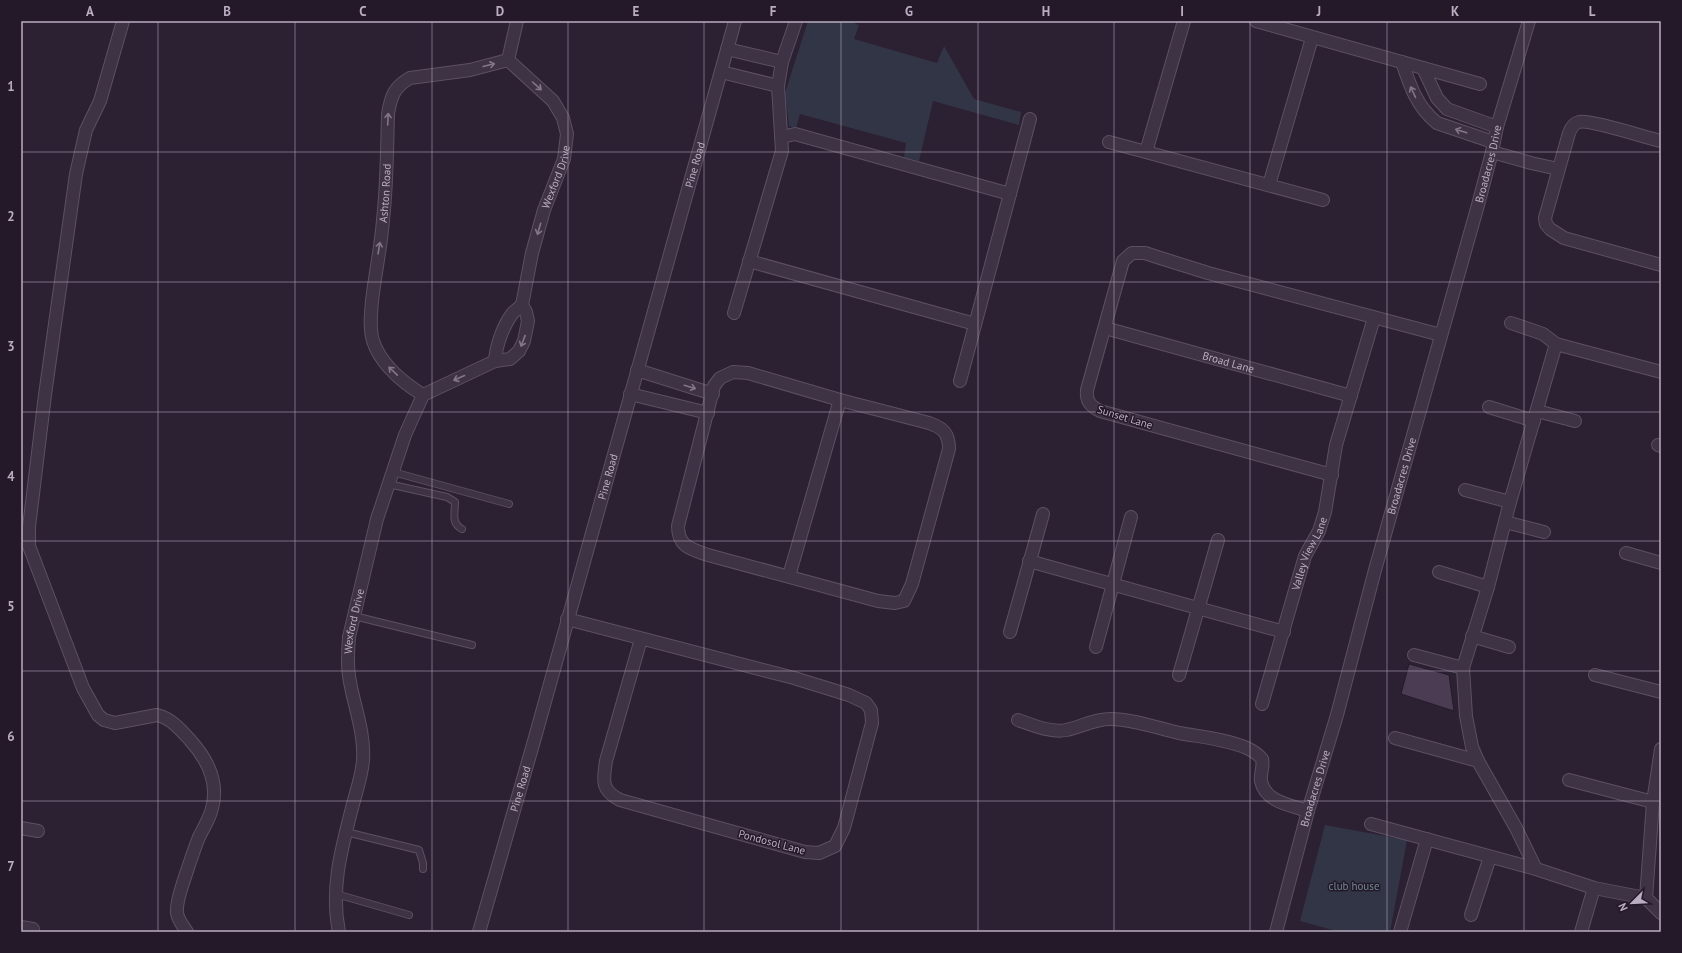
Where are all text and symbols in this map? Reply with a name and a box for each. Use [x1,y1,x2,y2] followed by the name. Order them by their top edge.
[86,3,94,20] text: A
[223,3,231,20] text: B
[359,3,367,20] text: C
[496,3,504,20] text: D
[633,3,640,20] text: E
[770,3,777,20] text: F
[905,3,913,20] text: G
[1042,3,1050,20] text: H
[1180,3,1184,20] text: I
[1316,3,1321,20] text: J
[1451,3,1459,20] text: K
[1589,3,1596,20] text: L
[482,61,495,68] one-way arrow
[7,78,15,95] text: 1
[532,81,542,90] one-way arrow
[1409,86,1416,98] one-way arrow
[384,113,391,126] one-way arrow
[1472,123,1504,204] street label: Broadacres Drive
[1455,127,1468,134] one-way arrow
[682,140,708,189] street label: Pine Road
[538,144,573,210] street label: Wexford Drive
[376,163,394,223] street label: Ashton Road
[7,208,15,225] text: 2
[535,222,542,235] one-way arrow
[375,242,383,255] one-way arrow
[519,335,526,348] one-way arrow
[7,338,15,355] text: 3
[1201,348,1256,376] street label: Broad Lane
[388,366,398,376] one-way arrow
[454,374,466,382] one-way arrow
[683,384,696,391] one-way arrow
[1096,402,1155,432] street label: Sunset Lane
[1384,435,1419,516] street label: Broadacres Drive
[595,452,621,501] street label: Pine Road
[7,468,15,485] text: 4
[1288,515,1330,593] street label: Valley View Lane
[341,587,367,654] street label: Wexford Drive
[7,598,15,615] text: 5
[7,728,15,745] text: 6
[1297,748,1333,828] street label: Broadacres Drive
[507,764,533,813] street label: Pine Road
[737,826,807,858] street label: Pondosol Lane
[7,858,15,875] text: 7
[1328,879,1380,893] park label: club house
[1612,883,1652,923] north arrow
[1615,901,1631,913] text: N

